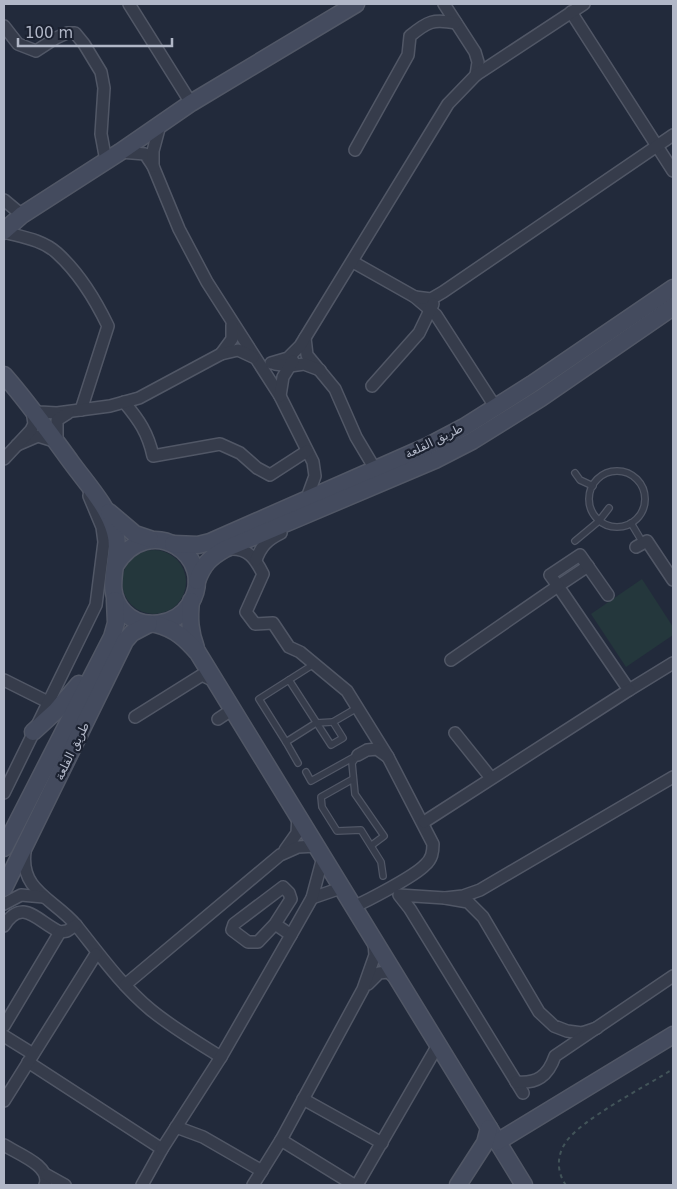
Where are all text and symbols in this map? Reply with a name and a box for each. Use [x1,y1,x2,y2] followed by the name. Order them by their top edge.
[18,15,171,47] scale bar
[25,24,73,42] text: 100 m
[403,421,466,462] street label: طريق القلعة
[52,720,93,783] street label: طريق القلعة

